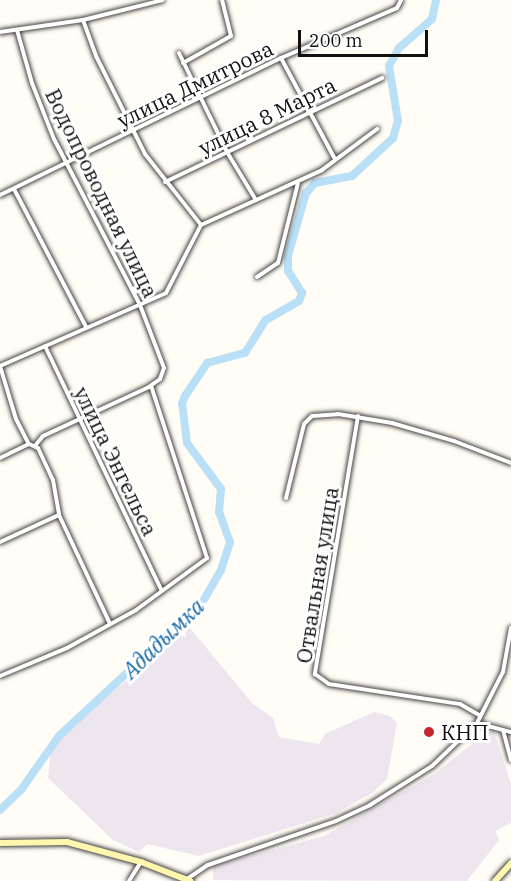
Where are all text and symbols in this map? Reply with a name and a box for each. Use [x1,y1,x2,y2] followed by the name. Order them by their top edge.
[301,18,432,56] scale bar
[309,29,363,52] text: 200 m
[113,35,277,133] street label: улица Дмитрова
[194,72,340,160] street label: улица 8 Марта
[40,84,164,302] street label: Водопроводная улица
[69,382,163,540] street label: улица Энгельса
[291,485,343,665] street label: Отвальная улица
[117,593,209,683] water label: Ададымка
[441,719,489,745] place label: КНП
[422,725,436,739] marker: КНП

